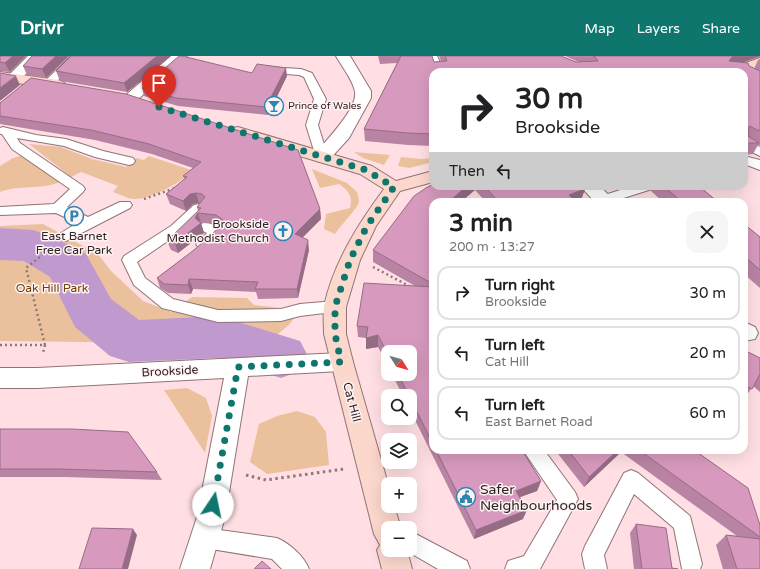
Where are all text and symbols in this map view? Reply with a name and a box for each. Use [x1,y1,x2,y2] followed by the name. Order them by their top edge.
[20,17,63,39] text: Drivr
[585,20,615,37] text: Map
[637,20,680,37] text: Layers
[702,20,740,37] text: Share
[142,66,176,107] pin
[148,72,170,94] icon: arrive
[515,82,583,116] text: 30 m
[449,84,501,136] icon: right
[263,95,285,117] bar icon: Prince of Wales
[288,100,362,112] place label: Prince of Wales
[515,116,600,138] text: Brookside
[493,160,515,182] icon: left
[449,162,485,180] text: Then
[63,205,85,227] parking icon: East Barnet Free Car Park
[449,209,513,238] text: 3 min
[686,211,728,253] button: close
[167,217,269,245] place label: Brookside Methodist Church
[272,220,294,242] church icon: Brookside Methodist Church
[36,229,113,257] place label: East Barnet Free Car Park
[449,239,535,255] text: 200 m · 13:27
[485,276,555,294] text: Turn right
[16,281,89,295] park label: Oak Hill Park
[451,282,473,304] icon: right
[689,284,726,302] text: 30 m
[485,294,547,310] text: Brookside
[485,336,545,354] text: Turn left
[451,342,473,364] icon: left
[689,344,726,362] text: 20 m
[381,345,417,381] north arrow
[381,345,417,557] map controls
[485,354,529,370] text: Cat Hill
[141,363,199,379] street label: Brookside
[340,381,364,423] street label: Cat Hill
[381,389,417,425] button: search
[485,396,545,414] text: Turn left
[451,402,473,424] icon: left
[689,404,726,422] text: 60 m
[485,414,593,430] text: East Barnet Road
[381,433,417,469] button: layers
[381,477,417,513] button: +
[480,481,592,514] place label: Safer Neighbourhoods
[192,484,234,526] position arrow
[455,486,477,508] public building icon: Safer Neighbourhoods
[381,521,417,557] button: −

